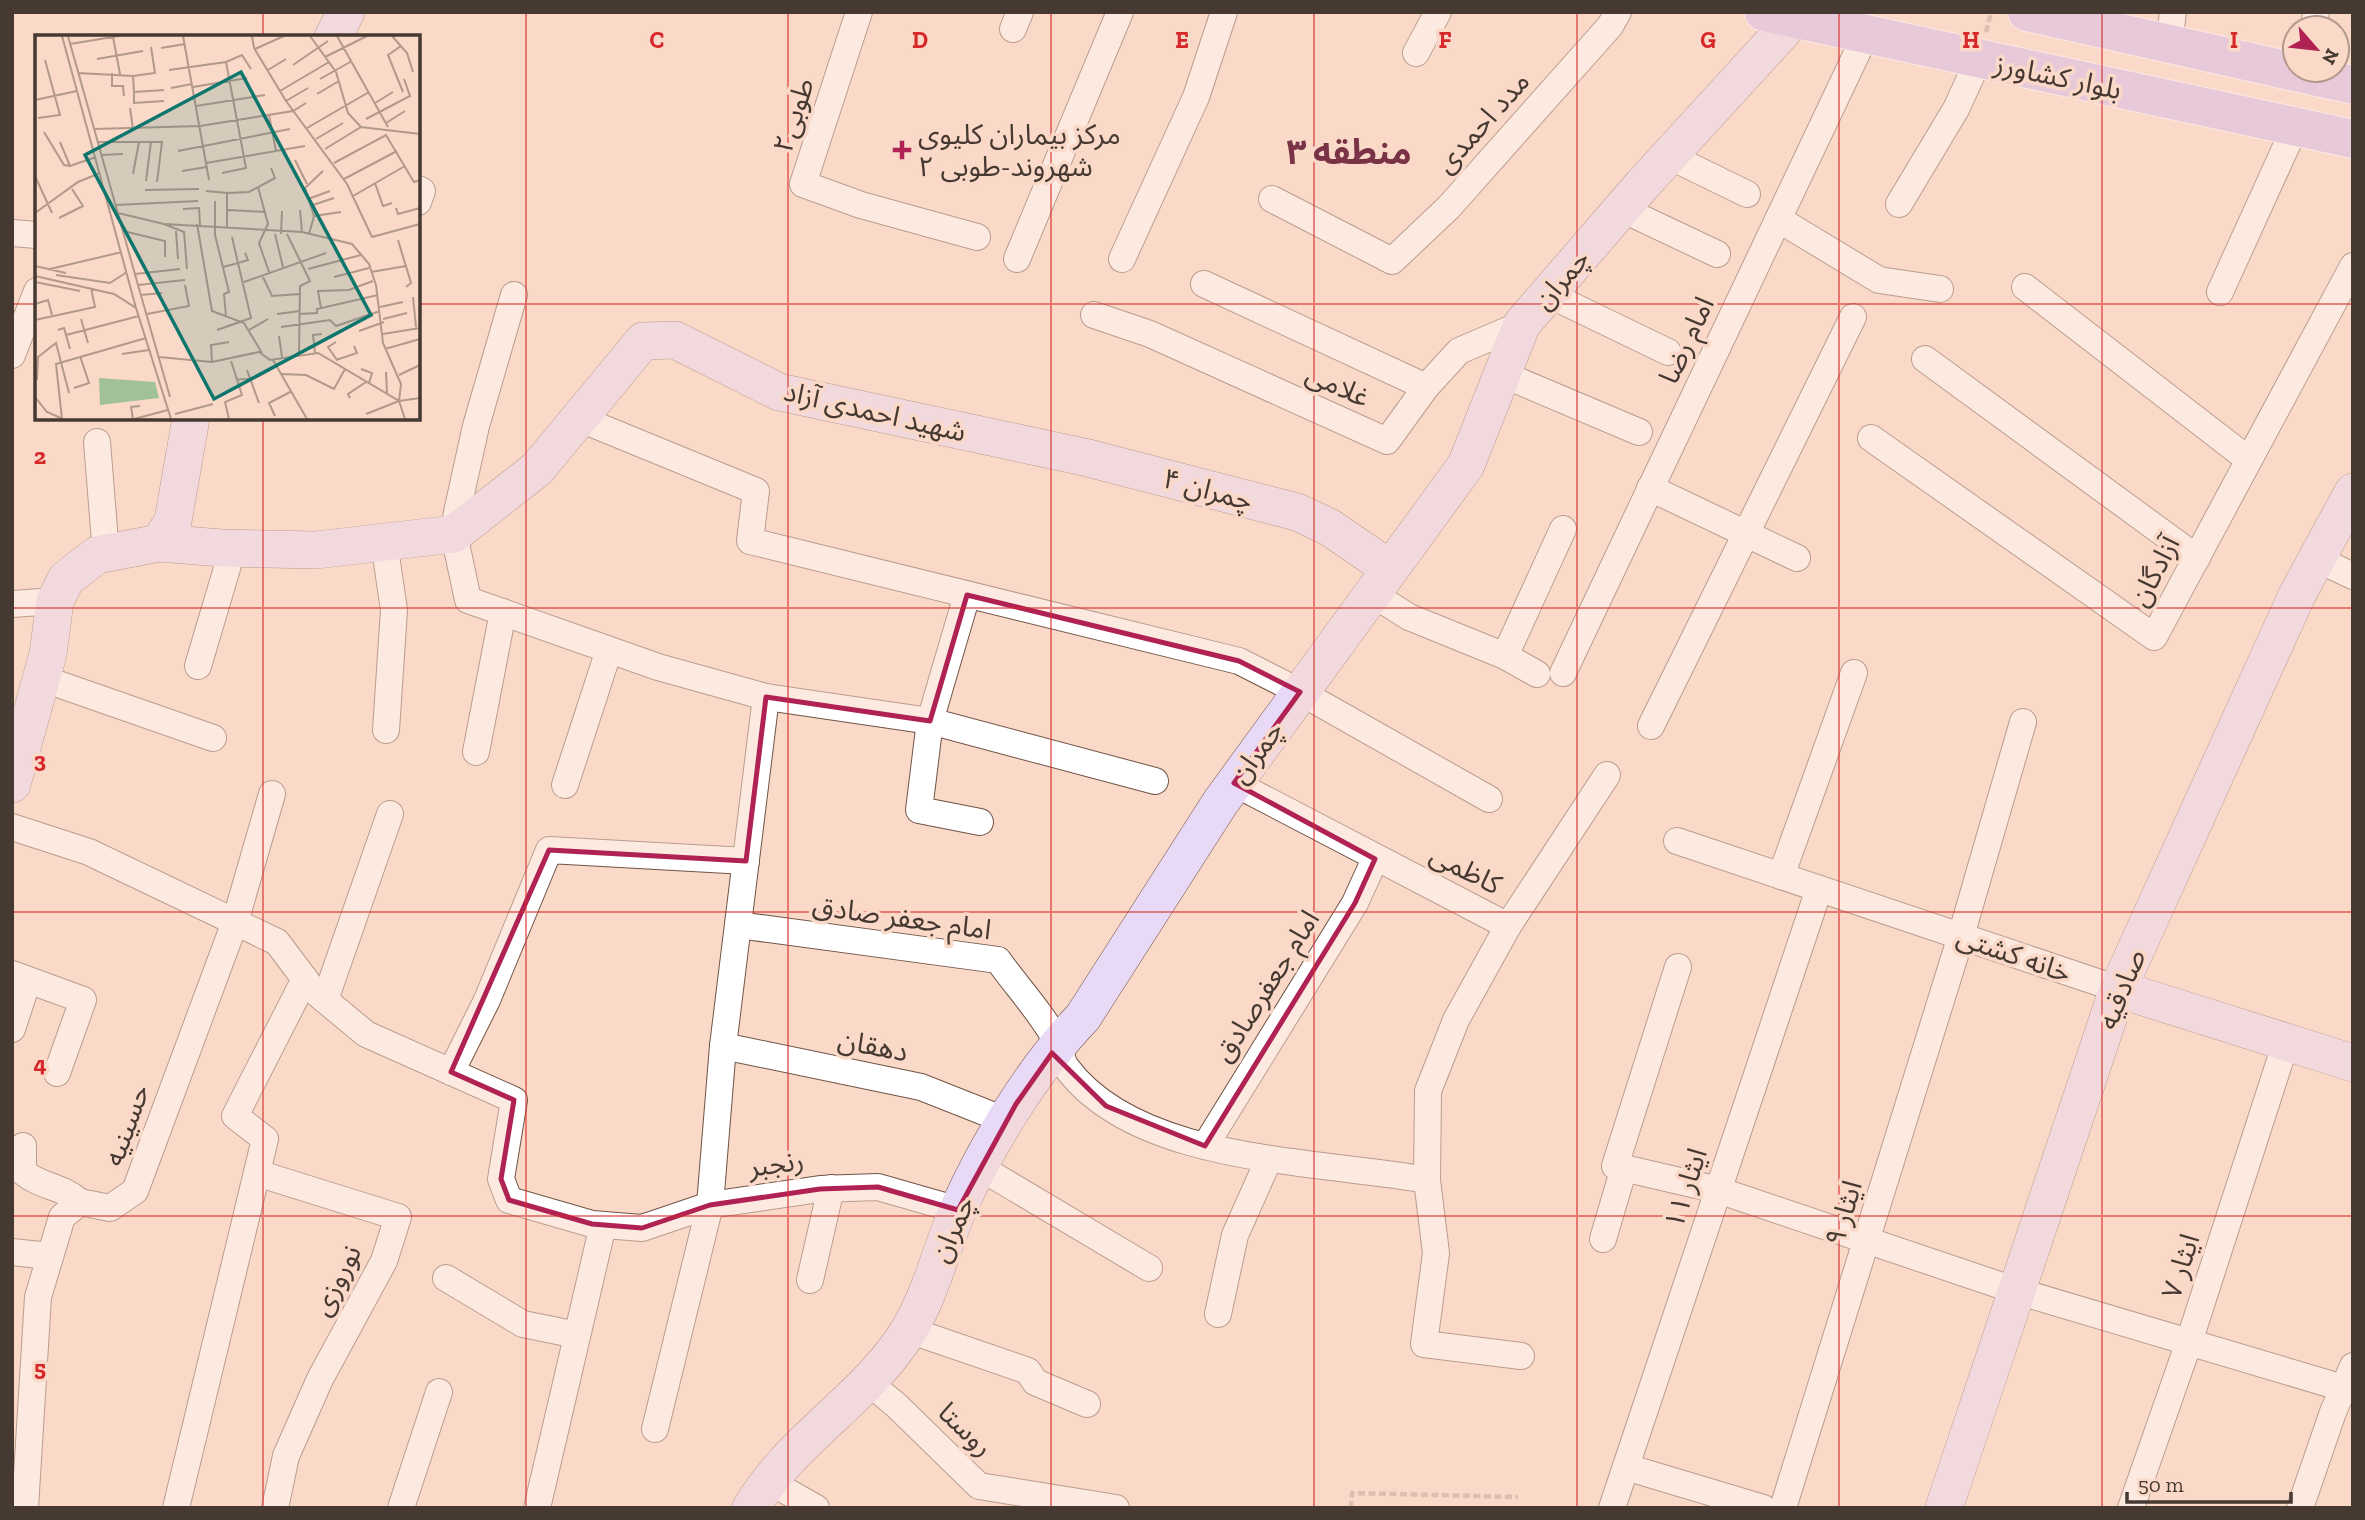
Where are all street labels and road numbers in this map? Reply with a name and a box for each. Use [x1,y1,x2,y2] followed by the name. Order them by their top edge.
[1990,47,2124,106] street label: بلوار کشاورز
[1428,65,1536,180] street label: مدد احمدی
[766,74,821,157] street label: طوبی۲
[1526,242,1597,317] street label: چمران
[1652,291,1725,391] street label: امام رضا
[1301,357,1375,414] street label: غلامی
[781,375,969,448] street label: شهید احمدی آزاد
[1159,462,1256,518] street label: چمران ۴
[2122,529,2187,612] street label: آزادگان
[1223,715,1291,791] street label: چمران
[1425,838,1507,901] street label: کاظمی
[810,889,993,950] street label: امام جعفر صادق
[1207,904,1330,1071] street label: امام جعفرصادق
[1952,920,2075,989] street label: خانه کشتی
[2091,944,2152,1034] street label: صادقیه
[835,1023,911,1068] street label: دهقان
[97,1080,156,1170] street label: حسینیه
[745,1143,806,1184] street label: رنجبر
[1657,1144,1714,1232] street label: ایثار ۱۱
[1818,1177,1869,1250] street label: ایثار ۹
[923,1191,983,1268] street label: چمران
[2155,1230,2206,1303] street label: ایثار ۷
[305,1239,368,1321] street label: نوروزی
[931,1395,1000,1463] street label: روستا

